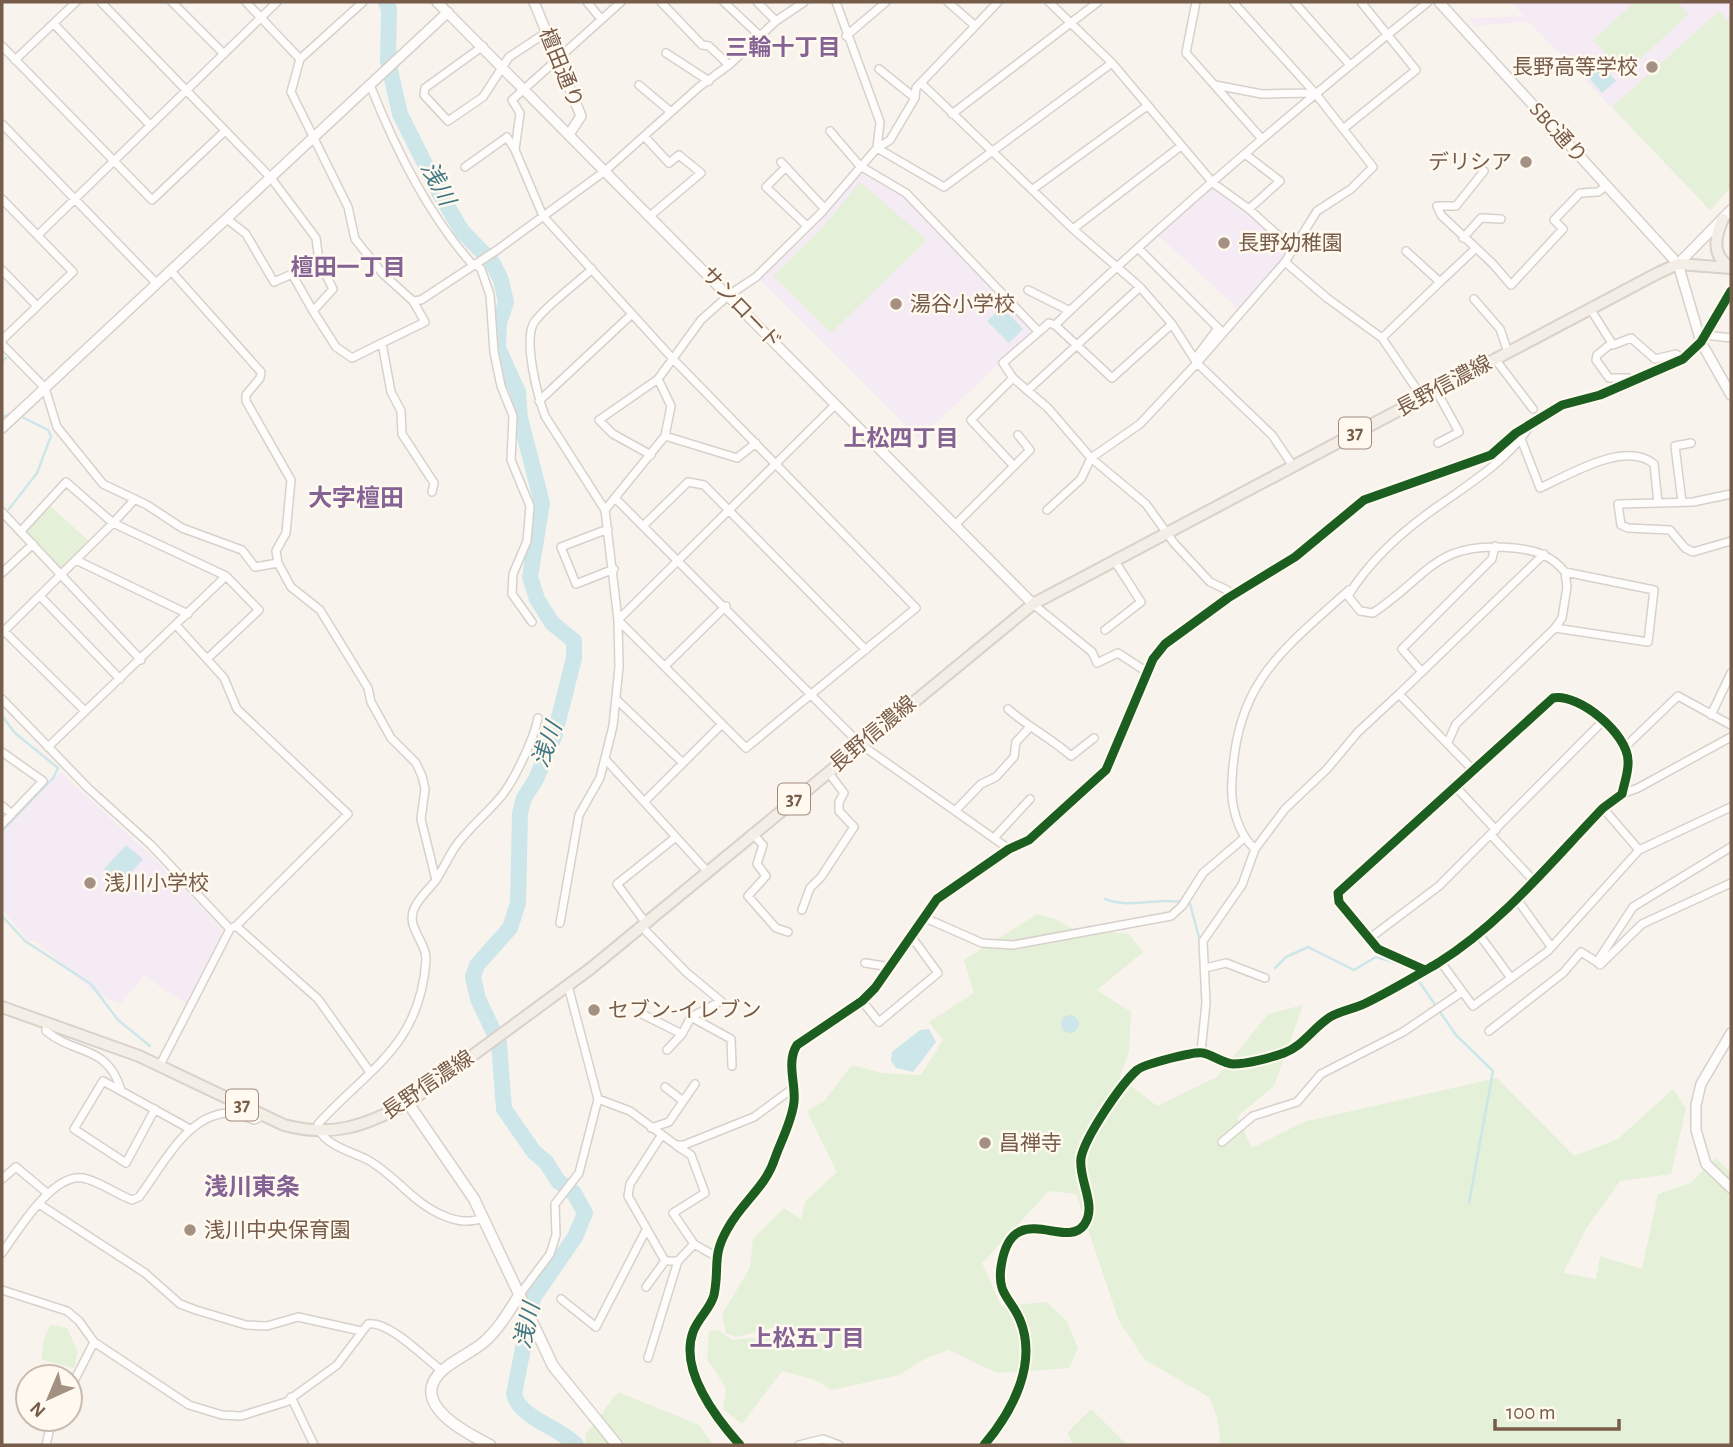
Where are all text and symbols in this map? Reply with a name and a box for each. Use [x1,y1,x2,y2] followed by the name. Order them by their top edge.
[536,25,587,111] street label: 檀田通り
[726,35,841,60] district label: 三輪十丁目
[1512,56,1638,78] place label: 長野高等学校
[1644,59,1660,75] marker: 長野高等学校
[1525,98,1591,168] street label: SBC通り
[1428,151,1512,173] place label: デリシア
[1518,154,1534,170] marker: デリシア
[416,157,461,212] water label: 浅川
[1238,232,1343,254] place label: 長野幼稚園
[1216,235,1232,251] marker: 長野幼稚園
[291,255,406,280] district label: 檀田一丁目
[697,263,785,353] street label: サンロード
[910,293,1015,315] place label: 湯谷小学校
[888,296,904,312] marker: 湯谷小学校
[1392,351,1495,420] street label: 長野信濃線
[1339,418,1371,448] road number: 37
[844,426,959,451] district label: 上松四丁目
[308,485,404,511] district label: 大字檀田
[825,691,920,776] street label: 長野信濃線
[527,716,568,771] water label: 浅川
[778,784,810,814] road number: 37
[104,872,209,894] place label: 浅川小学校
[82,875,98,891] marker: 浅川小学校
[608,998,761,1021] place label: セブン-イレブン
[586,1002,602,1018] marker: セブン-イレブン
[378,1046,477,1123] street label: 長野信濃線
[226,1090,258,1120] road number: 37
[999,1132,1062,1154] place label: 昌禅寺
[977,1135,993,1151] marker: 昌禅寺
[204,1174,300,1200] district label: 浅川東条
[204,1219,351,1241] place label: 浅川中央保育園
[182,1222,198,1238] marker: 浅川中央保育園
[510,1298,545,1351] water label: 浅川
[750,1326,865,1351] district label: 上松五丁目
[14,1363,84,1433] north arrow
[1495,1388,1619,1432] scale bar
[27,1398,50,1421] text: N
[1506,1402,1556,1423] text: 100 m

